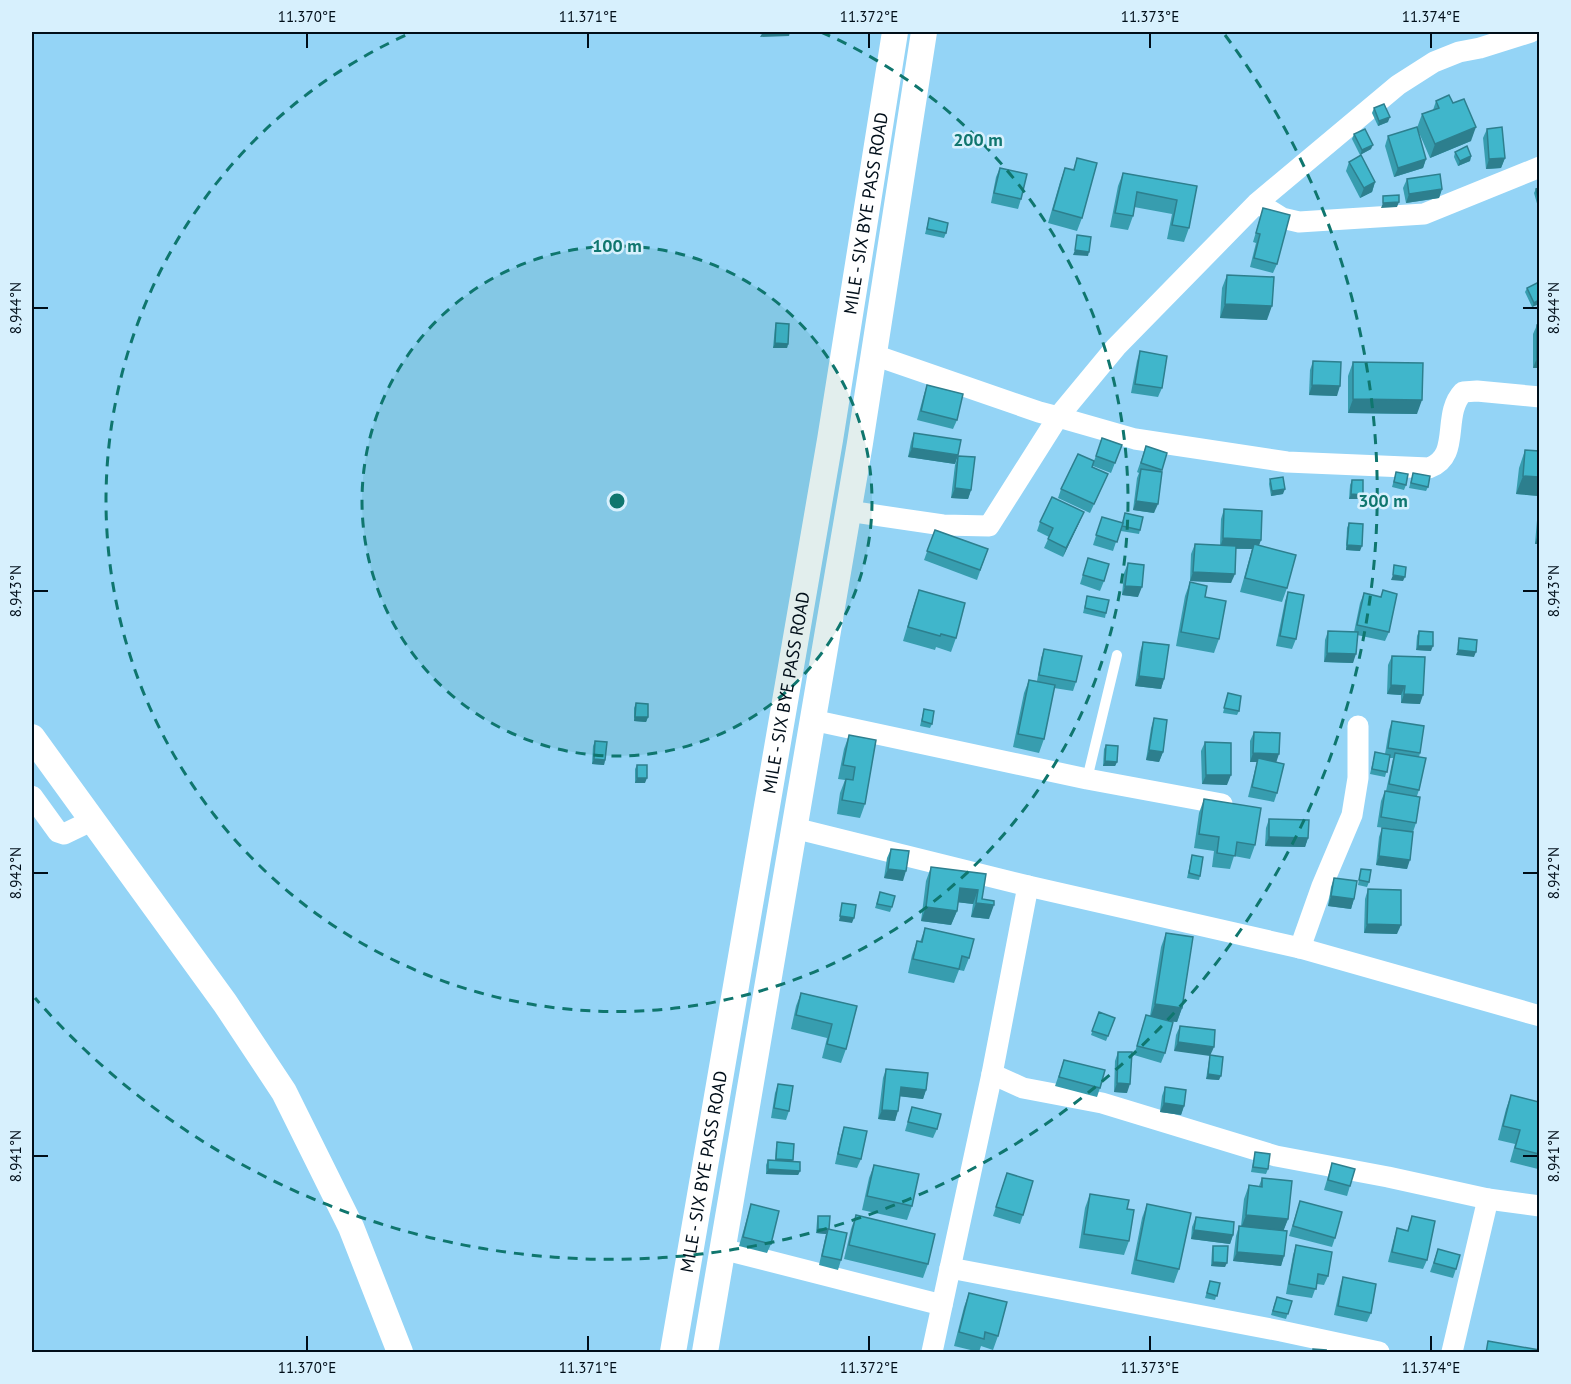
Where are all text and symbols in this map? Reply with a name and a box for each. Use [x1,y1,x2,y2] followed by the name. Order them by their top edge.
[278,7,336,26] text: 11.370°E
[559,7,617,26] text: 11.371°E
[840,7,898,26] text: 11.372°E
[1121,7,1179,26] text: 11.373°E
[1402,7,1460,26] text: 11.374°E
[838,110,893,316] street label: MILE - SIX BYE PASS ROAD
[953,128,1003,151] text: 200 m
[592,234,642,257] text: 100 m
[6,282,25,334] text: 8.944°N
[1544,282,1563,334] text: 8.944°N
[1358,489,1408,512] text: 300 m
[607,491,627,511] centre of rings
[6,565,25,617] text: 8.943°N
[1544,565,1563,617] text: 8.943°N
[757,590,815,795] street label: MILE - SIX BYE PASS ROAD
[6,847,25,899] text: 8.942°N
[1544,847,1563,899] text: 8.942°N
[675,1069,732,1274] street label: MILE - SIX BYE PASS ROAD
[6,1130,25,1182] text: 8.941°N
[1544,1130,1563,1182] text: 8.941°N
[278,1358,336,1377] text: 11.370°E
[559,1358,617,1377] text: 11.371°E
[840,1358,898,1377] text: 11.372°E
[1121,1358,1179,1377] text: 11.373°E
[1402,1358,1460,1377] text: 11.374°E

